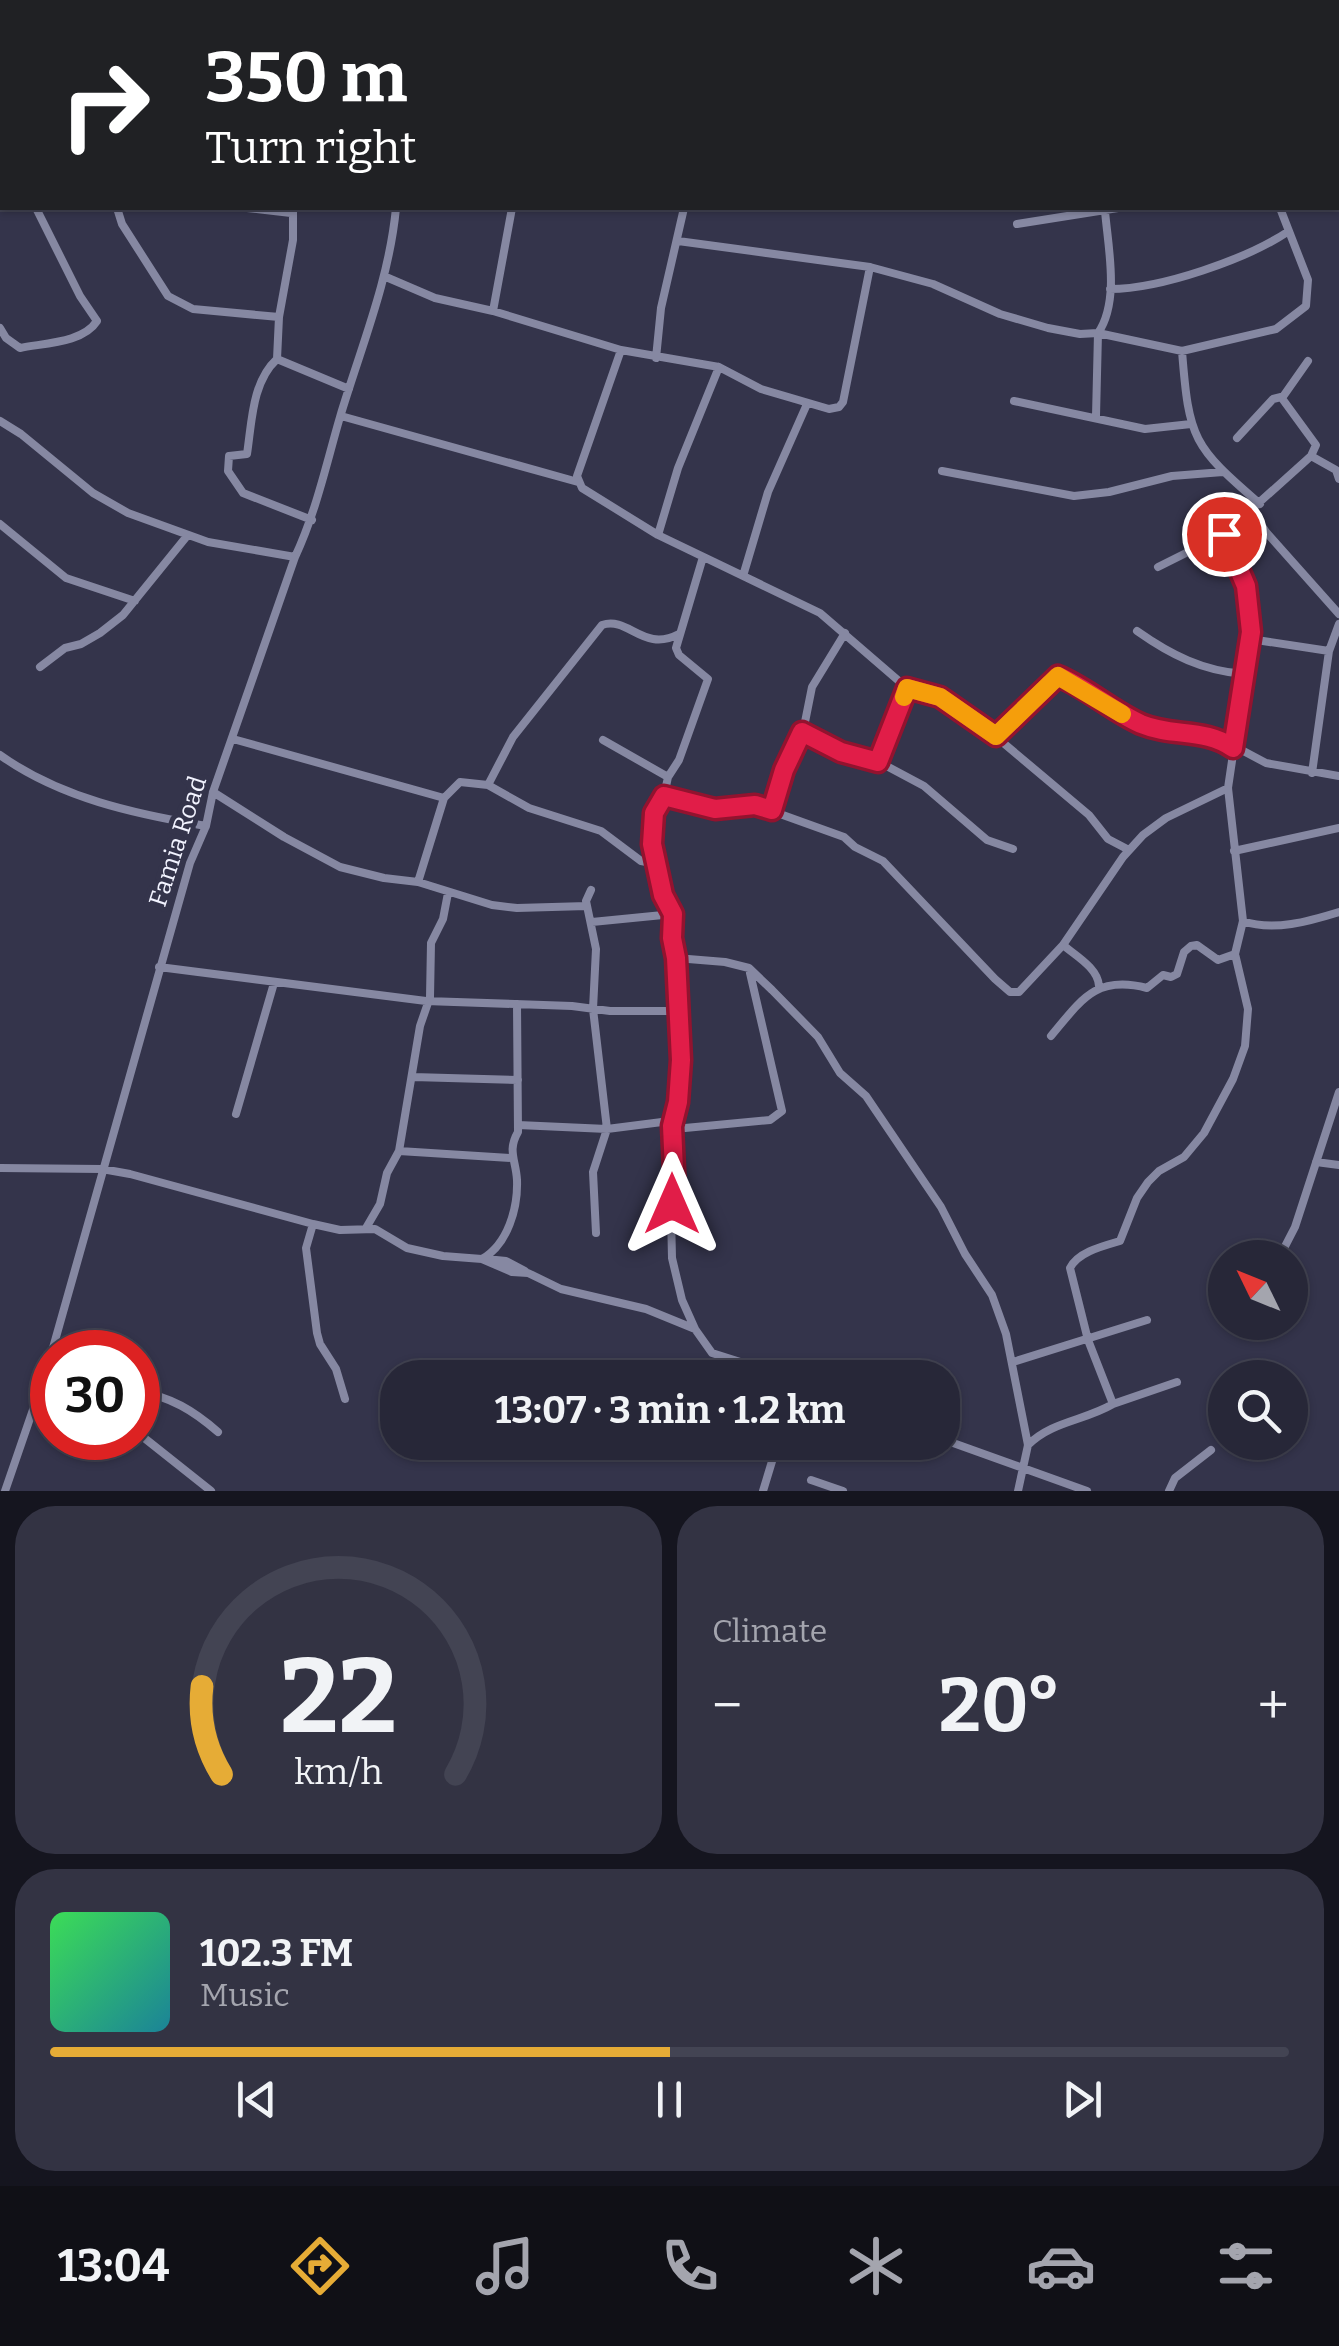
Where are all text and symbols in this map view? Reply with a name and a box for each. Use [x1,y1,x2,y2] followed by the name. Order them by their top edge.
[205,36,407,120] text: 350 m
[40,40,170,170] icon: right
[205,121,417,175] text: Turn right
[1182,492,1267,577] pin
[1197,507,1252,562] icon: arrive
[143,772,213,910] street label: Famia Road
[620,1152,724,1256] position arrow
[1208,1240,1308,1340] north arrow
[1208,1240,1308,1460] map controls
[30,1330,160,1460] speed limit sign: 30
[1208,1360,1308,1460] button: search
[495,1387,845,1433] text: 13:07 · 3 min · 1.2 km
[712,1612,827,1650] text: Climate
[280,1635,397,1760] text: 22
[939,1661,1061,1751] text: 20°
[712,1673,742,1739] text: −
[1258,1673,1289,1739] text: +
[294,1751,383,1793] text: km/h
[200,1930,353,1976] text: 102.3 FM
[200,1976,290,2014] text: Music
[229,2072,284,2127] icon: previous
[642,2072,697,2127] icon: pause
[1055,2072,1110,2127] icon: next
[285,2231,355,2301] icon: directions
[470,2231,540,2301] icon: music
[655,2231,725,2301] icon: phone
[841,2231,911,2301] icon: climate
[1026,2231,1096,2301] icon: car
[1211,2231,1281,2301] icon: filters
[58,2239,169,2293] text: 13:04

